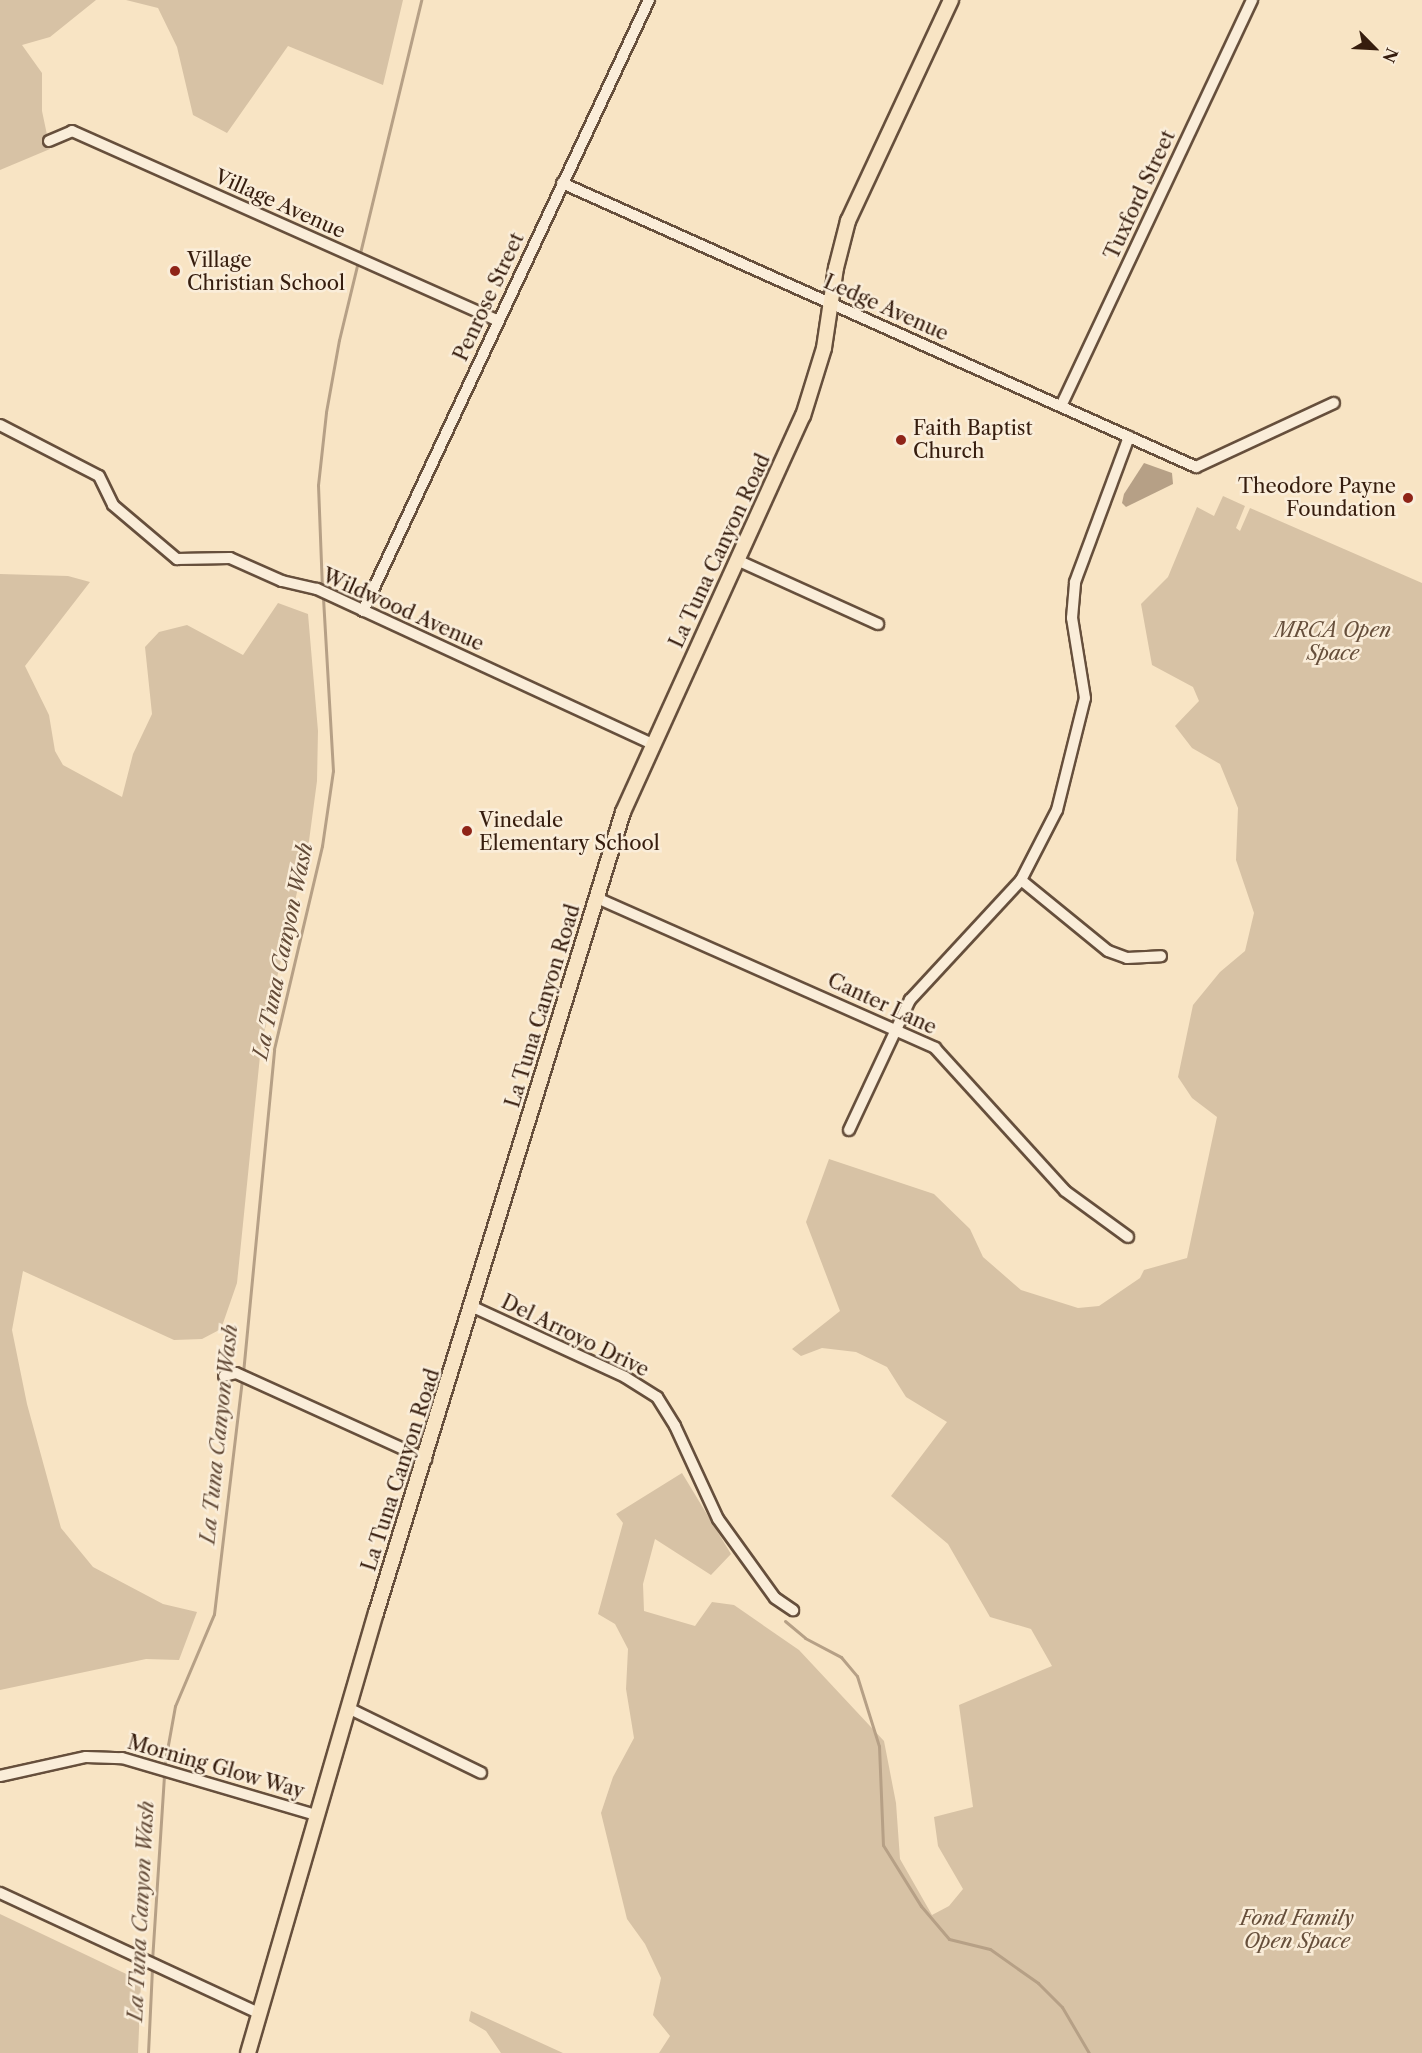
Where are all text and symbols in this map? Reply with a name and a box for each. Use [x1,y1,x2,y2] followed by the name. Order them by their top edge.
[1344,18,1404,78] north arrow
[1378,45,1402,66] text: N
[1100,127,1180,263] street label: Tuxford Street
[211,164,349,244] street label: Village Avenue
[449,229,529,365] street label: Penrose Street
[187,248,345,295] place label: Village Christian School
[168,264,182,278] marker: Village Christian School
[820,270,952,346] street label: Ledge Avenue
[913,416,1033,463] place label: Faith Baptist Church
[894,433,908,447] marker: Faith Baptist Church
[664,450,776,652] street label: La Tuna Canyon Road
[1238,474,1396,521] place label: Theodore Payne Foundation
[1401,491,1415,505] marker: Theodore Payne Foundation
[318,563,488,657] street label: Wildwood Avenue
[1275,618,1391,665] park label: MRCA Open Space
[479,808,660,855] place label: Vinedale Elementary School
[460,824,474,838] marker: Vinedale Elementary School
[248,840,318,1062] water label: La Tuna Canyon Wash
[501,901,585,1111] street label: La Tuna Canyon Road
[824,968,940,1040] street label: Canter Lane
[497,1290,653,1382] street label: Del Arroyo Drive
[195,1323,243,1545] water label: La Tuna Canyon Wash
[357,1365,445,1575] street label: La Tuna Canyon Road
[124,1730,308,1804] street label: Morning Glow Way
[123,1800,159,2022] water label: La Tuna Canyon Wash
[1240,1906,1354,1953] park label: Fond Family Open Space

